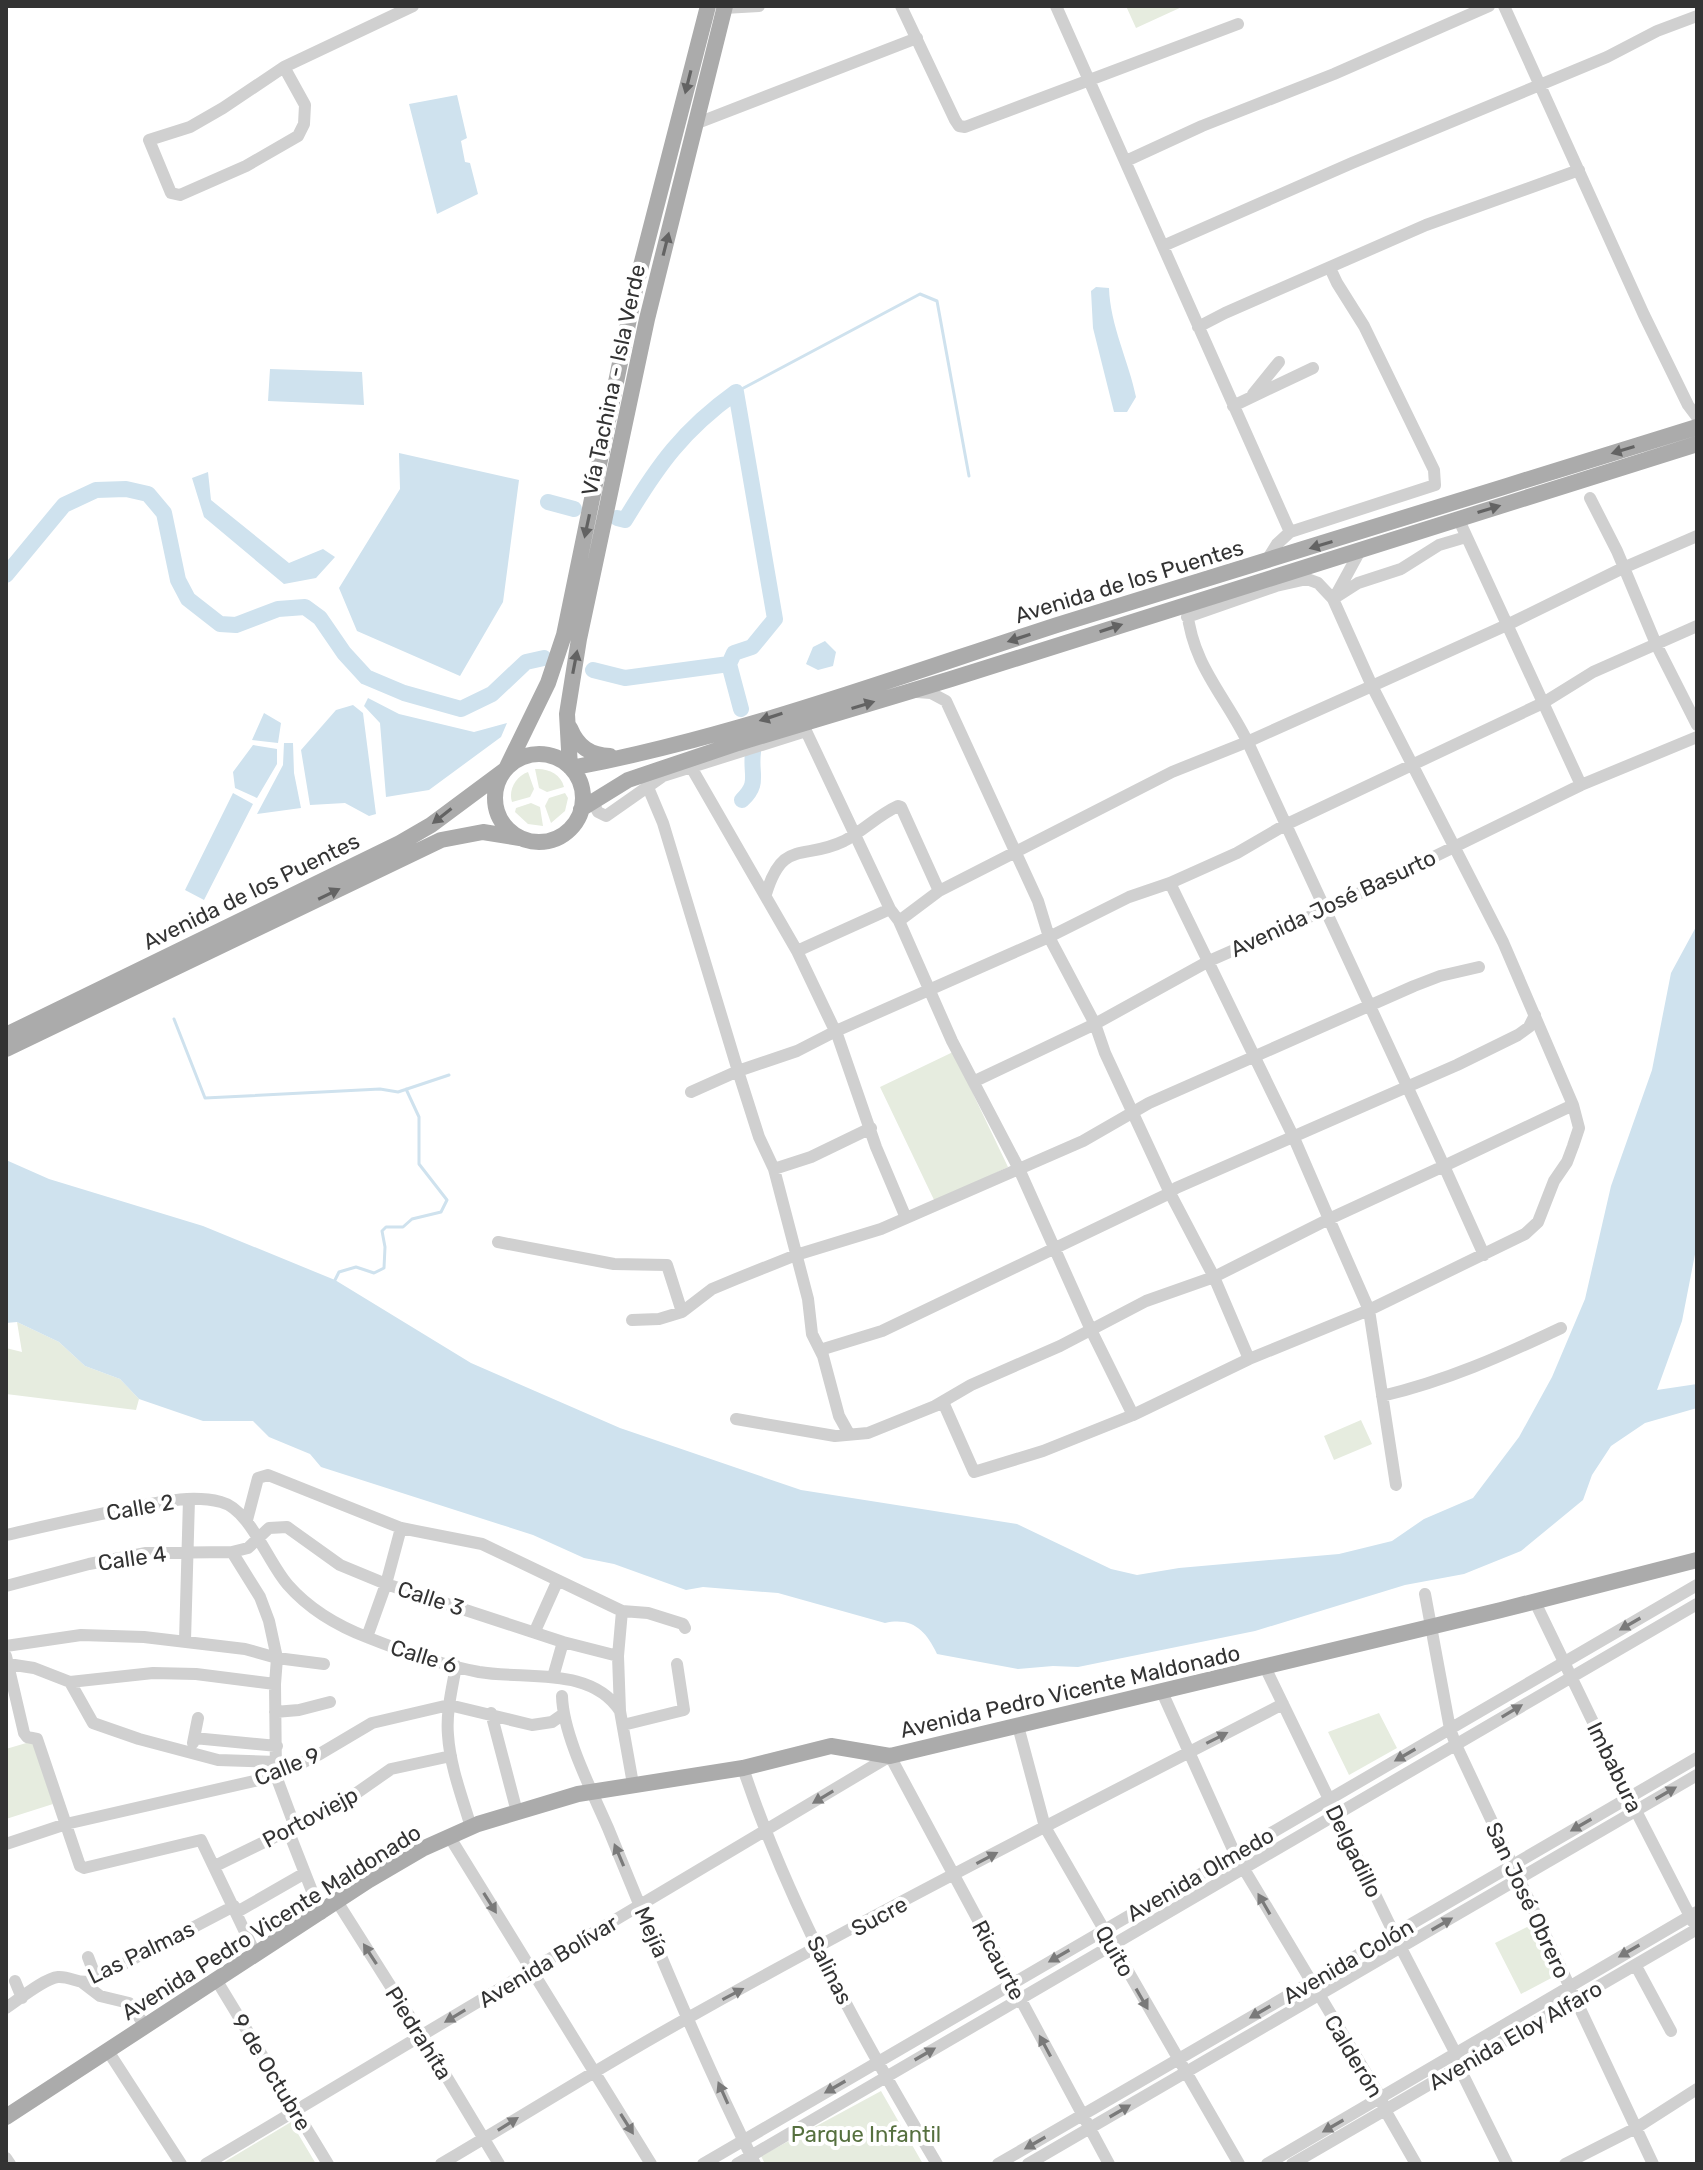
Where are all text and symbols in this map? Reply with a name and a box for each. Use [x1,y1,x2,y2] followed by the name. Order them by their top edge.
[682,69,694,94] one-way arrow
[660,231,672,256] one-way arrow
[576,262,651,498] street label: Vía Tachina - Isla Verde
[1610,445,1634,457] one-way arrow
[1478,502,1502,514] one-way arrow
[580,514,593,539] one-way arrow
[1011,534,1247,629] street label: Avenida de los Puentes
[1309,539,1333,551] one-way arrow
[1100,621,1124,633] one-way arrow
[1007,632,1031,644] one-way arrow
[569,649,581,674] one-way arrow
[851,698,875,711] one-way arrow
[759,711,783,723] one-way arrow
[432,808,452,824] one-way arrow
[138,827,364,956] street label: Avenida de los Puentes
[1226,844,1440,963] street label: Avenida José Basurto
[317,887,340,901] one-way arrow
[104,1488,176,1527] street label: Calle 2
[96,1540,168,1577] street label: Calle 4
[394,1575,468,1622] street label: Calle 3
[1618,1617,1641,1631] one-way arrow
[387,1634,461,1679] street label: Calle 6
[898,1639,1243,1744] street label: Avenida Pedro Vicente Maldonado
[1501,1704,1523,1718] one-way arrow
[1581,1717,1648,1817] street label: Imbabura
[1206,1731,1228,1745] one-way arrow
[250,1741,324,1792] street label: Calle 9
[1394,1748,1416,1762] one-way arrow
[258,1781,363,1854] street label: Portoviejp
[1655,1786,1677,1800] one-way arrow
[812,1790,834,1804] one-way arrow
[1320,1800,1388,1902] street label: Delgadillo
[1480,1818,1576,1983] street label: San José Obrero
[1570,1818,1592,1832] one-way arrow
[117,1819,426,2026] street label: Avenida Pedro Vicente Maldonado
[1122,1821,1279,1927] street label: Avenida Olmedo
[612,1843,625,1867] one-way arrow
[975,1851,998,1865] one-way arrow
[847,1891,912,1942] street label: Sucre
[483,1892,497,1914] one-way arrow
[1257,1893,1271,1915] one-way arrow
[628,1903,675,1962] street label: Mejía
[474,1909,623,2014] street label: Avenida Bolívar
[1278,1913,1418,2010] street label: Avenida Colón
[83,1915,199,1990] street label: Las Palmas
[966,1916,1031,2005] street label: Ricaurte
[1431,1917,1453,1931] one-way arrow
[1089,1921,1140,1982] street label: Quito
[801,1931,858,2009] street label: Salinas
[363,1944,378,1965] one-way arrow
[1618,1944,1641,1958] one-way arrow
[1048,1949,1070,1963] one-way arrow
[1424,1975,1607,2096] street label: Avenida Eloy Alfaro
[379,1982,458,2085] street label: Piedrahíta
[721,1987,744,2000] one-way arrow
[1135,1988,1149,2010] one-way arrow
[1248,2005,1271,2019] one-way arrow
[444,2008,466,2022] one-way arrow
[226,2009,317,2136] street label: 9 de Octubre
[1318,2010,1389,2102] street label: Calderón
[1038,2035,1052,2058] one-way arrow
[914,2047,936,2061] one-way arrow
[824,2080,846,2094] one-way arrow
[716,2081,729,2105] one-way arrow
[1109,2104,1131,2118] one-way arrow
[619,2113,633,2135] one-way arrow
[497,2118,519,2132] one-way arrow
[1322,2119,1344,2133] one-way arrow
[791,2121,941,2148] park label: Parque Infantil
[1024,2136,1046,2150] one-way arrow

